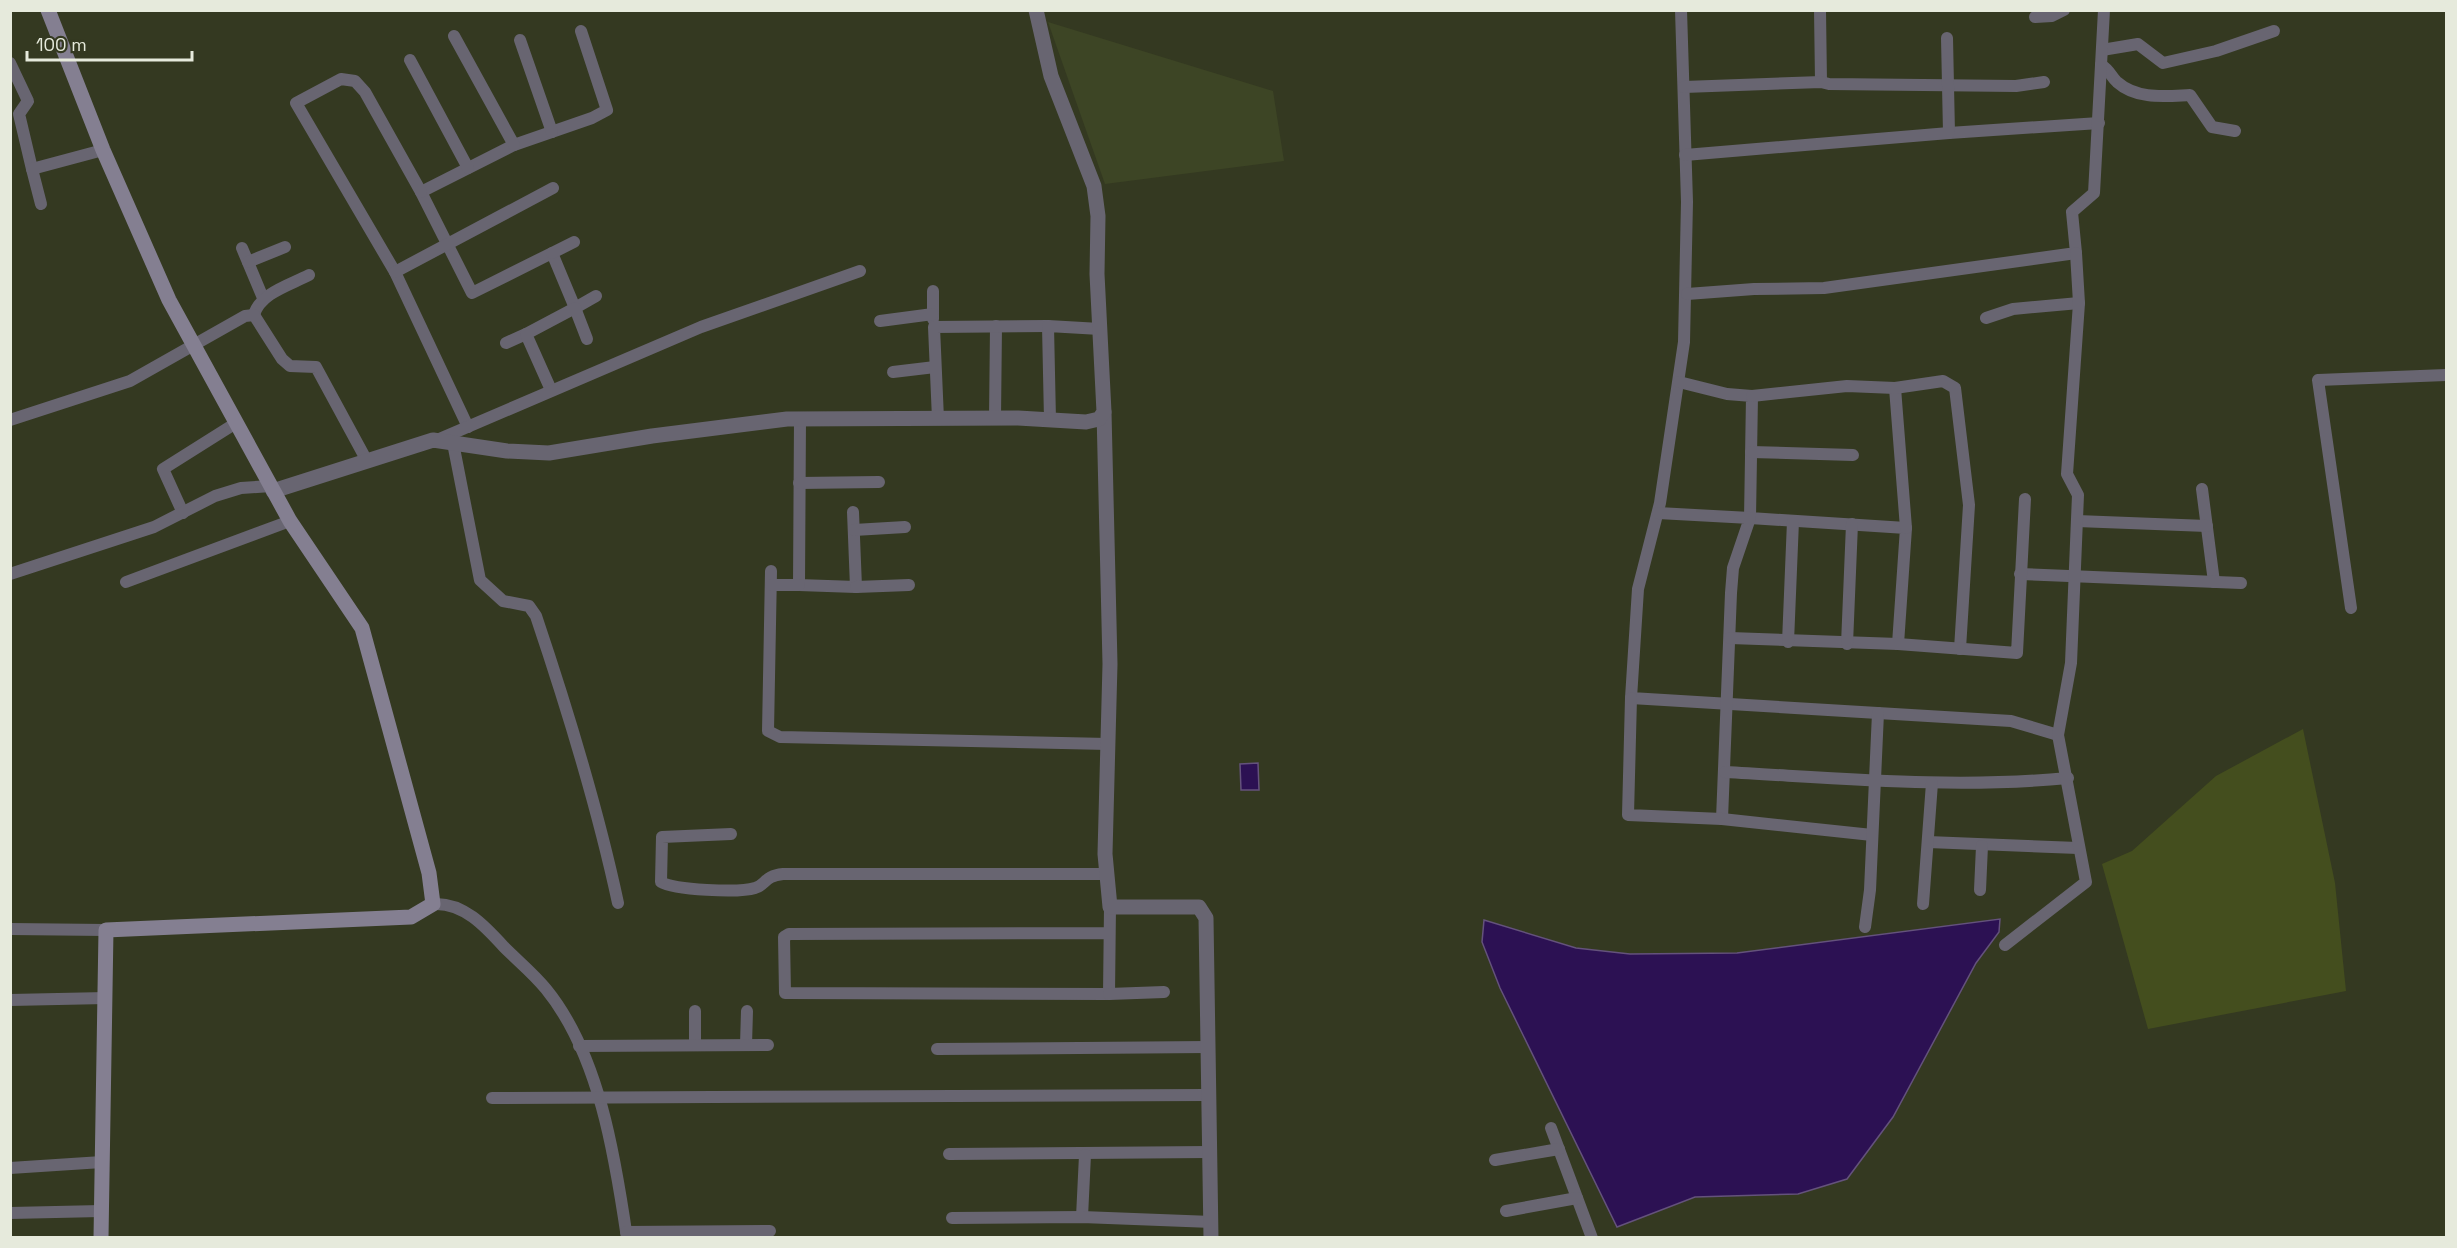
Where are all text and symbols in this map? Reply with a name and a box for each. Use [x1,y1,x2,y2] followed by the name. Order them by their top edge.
[27,24,192,62] scale bar
[36,33,87,56] text: 100 m

